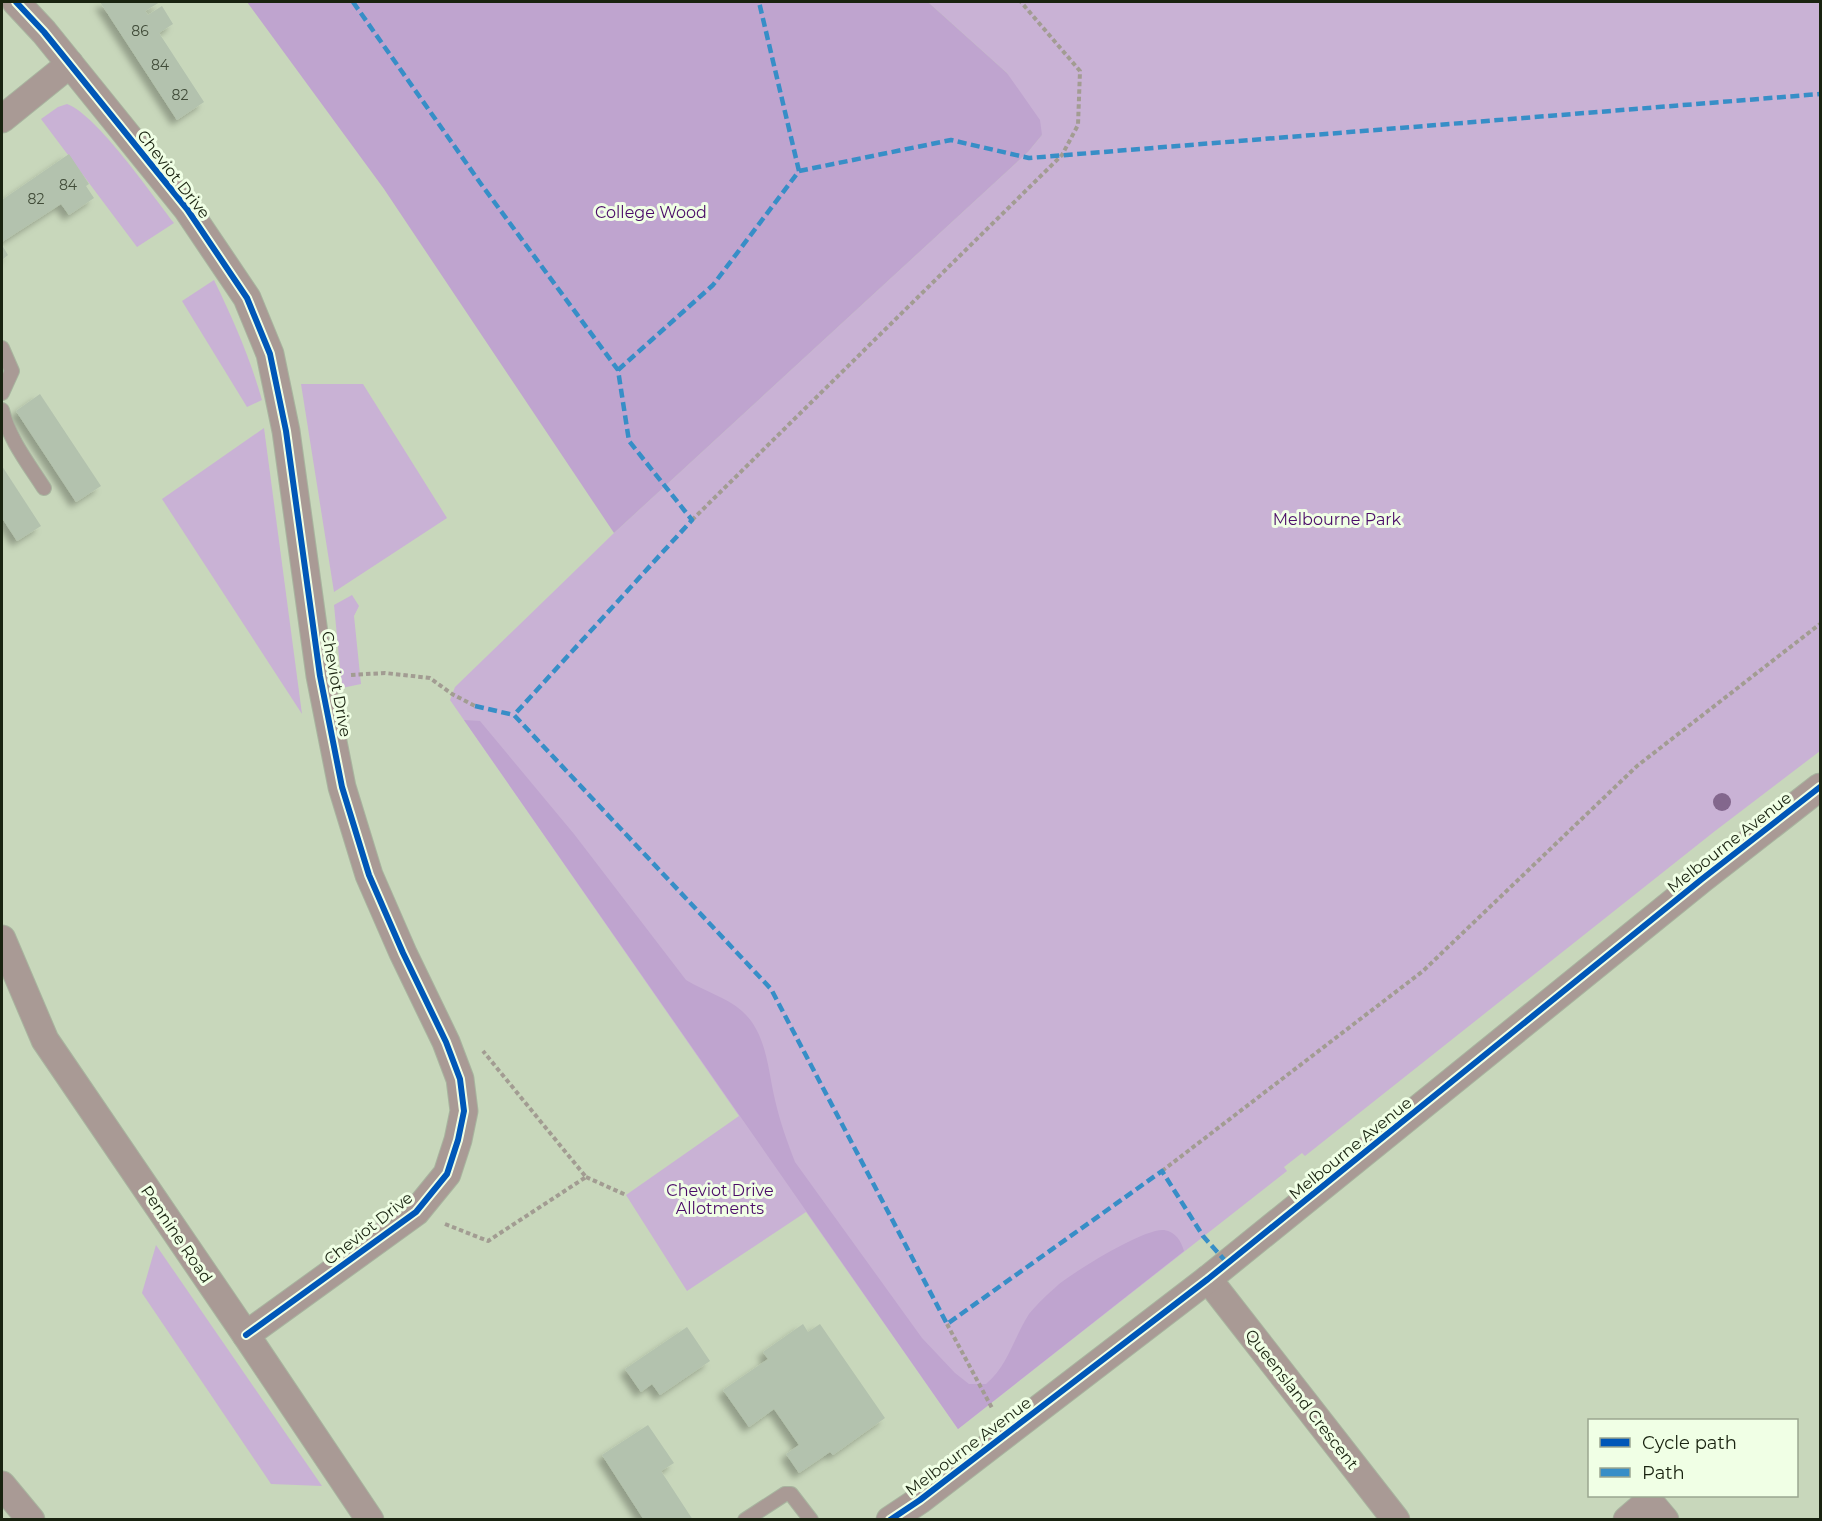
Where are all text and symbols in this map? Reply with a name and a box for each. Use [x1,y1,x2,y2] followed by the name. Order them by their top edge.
[131,22,149,40] house number: 86
[151,56,170,74] house number: 84
[172,86,188,104] house number: 82
[133,126,214,222] street label: Cheviot Drive
[59,176,78,194] house number: 84
[28,190,44,208] house number: 82
[595,203,707,222] park label: College Wood
[1273,510,1402,529] park label: Melbourne Park
[318,630,355,739] street label: Cheviot Drive
[1663,788,1795,897] street label: Melbourne Avenue
[1285,1093,1415,1204] street label: Melbourne Avenue
[666,1181,774,1218] park label: Cheviot Drive Allotments
[137,1182,216,1287] street label: Pennine Road
[320,1188,416,1269] street label: Cheviot Drive
[1241,1325,1363,1474] street label: Queensland Crescent
[902,1393,1035,1500] street label: Melbourne Avenue
[1588,1419,1798,1497] legend
[1642,1432,1737,1454] text: Cycle path
[1642,1462,1685,1484] text: Path

